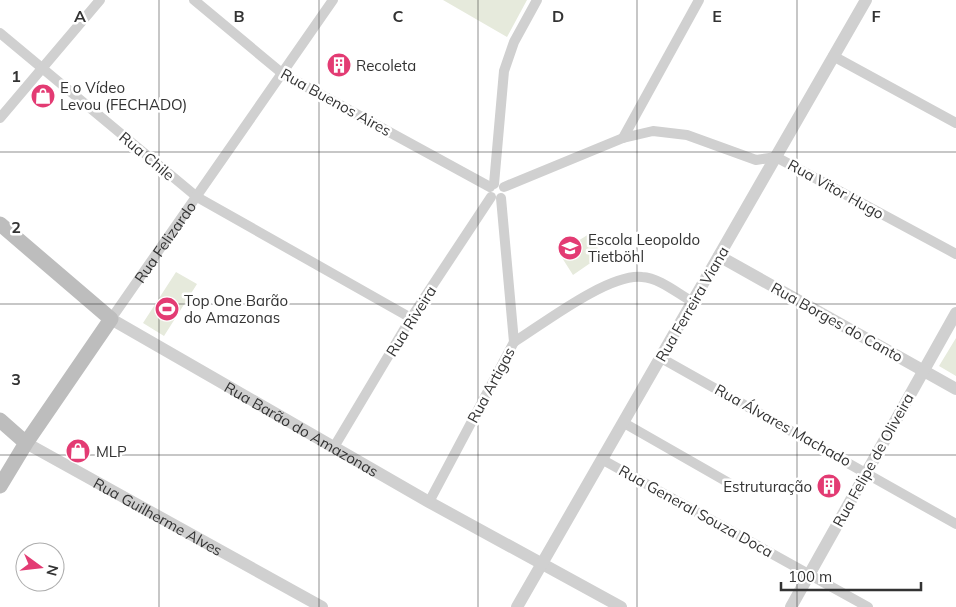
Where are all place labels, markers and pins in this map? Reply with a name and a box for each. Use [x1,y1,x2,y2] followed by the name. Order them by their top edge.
[326,52,352,78] building icon: Recoleta
[356,56,416,75] place label: Recoleta
[60,78,187,114] place label: E o Vídeo Levou (FECHADO)
[30,83,56,109] shop icon: E o Vídeo Levou (FECHADO)
[588,230,700,266] place label: Escola Leopoldo Tietböhl
[557,235,583,261] school or university icon: Escola Leopoldo Tietböhl
[184,291,288,327] place label: Top One Barão do Amazonas
[154,296,180,322] sports icon: Top One Barão do Amazonas
[65,438,91,464] shop icon: MLP
[96,442,127,461] place label: MLP
[816,473,842,499] building icon: Estruturação
[723,477,812,496] place label: Estruturação

